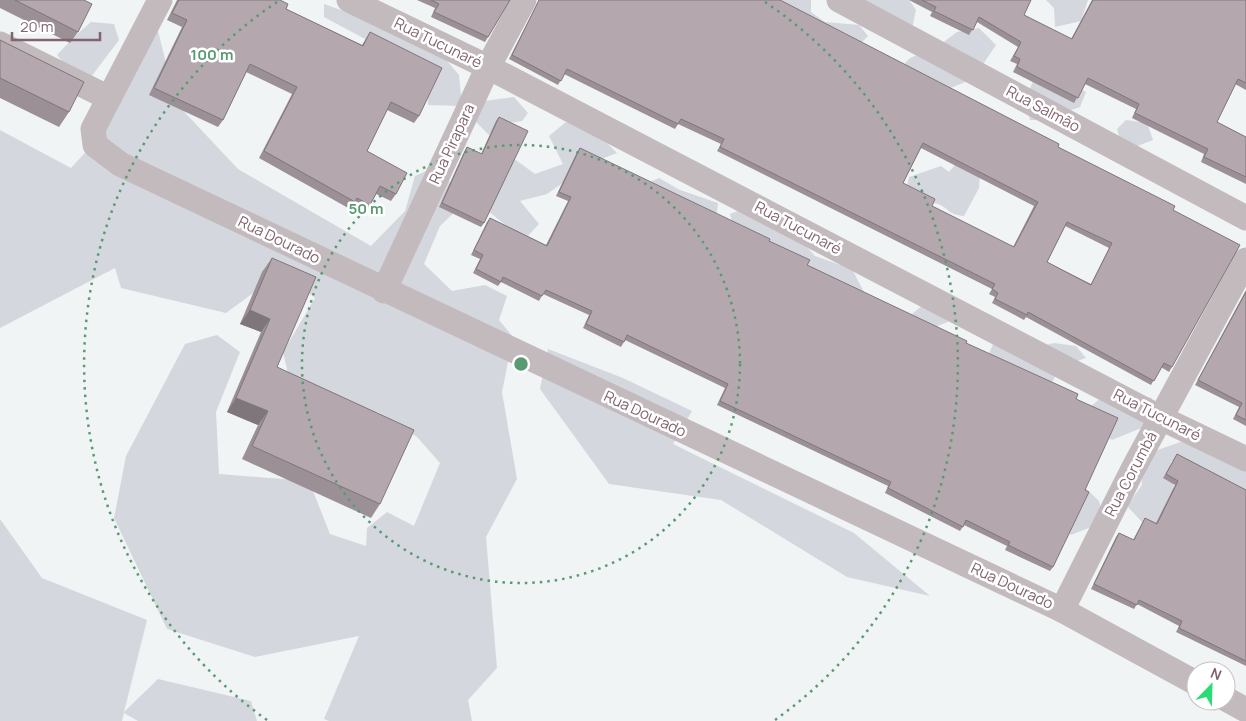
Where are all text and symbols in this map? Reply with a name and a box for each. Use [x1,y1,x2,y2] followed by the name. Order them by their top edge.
[12,10,100,42] scale bar
[391,12,486,73] street label: Rua Tucunaré
[20,16,53,37] text: 20 m
[191,44,233,65] text: 100 m
[1003,80,1084,137] street label: Rua Salmão
[424,100,479,187] street label: Rua Pirapara
[751,196,846,259] street label: Rua Tucunaré
[348,198,384,219] text: 50 m
[235,211,324,268] street label: Rua Dourado
[512,355,530,373] centre of rings
[1110,384,1205,446] street label: Rua Tucunaré
[601,385,690,442] street label: Rua Dourado
[1099,428,1162,520] street label: Rua Corumbá
[968,557,1057,614] street label: Rua Dourado
[1186,661,1236,711] north arrow
[1208,663,1225,684] text: N

